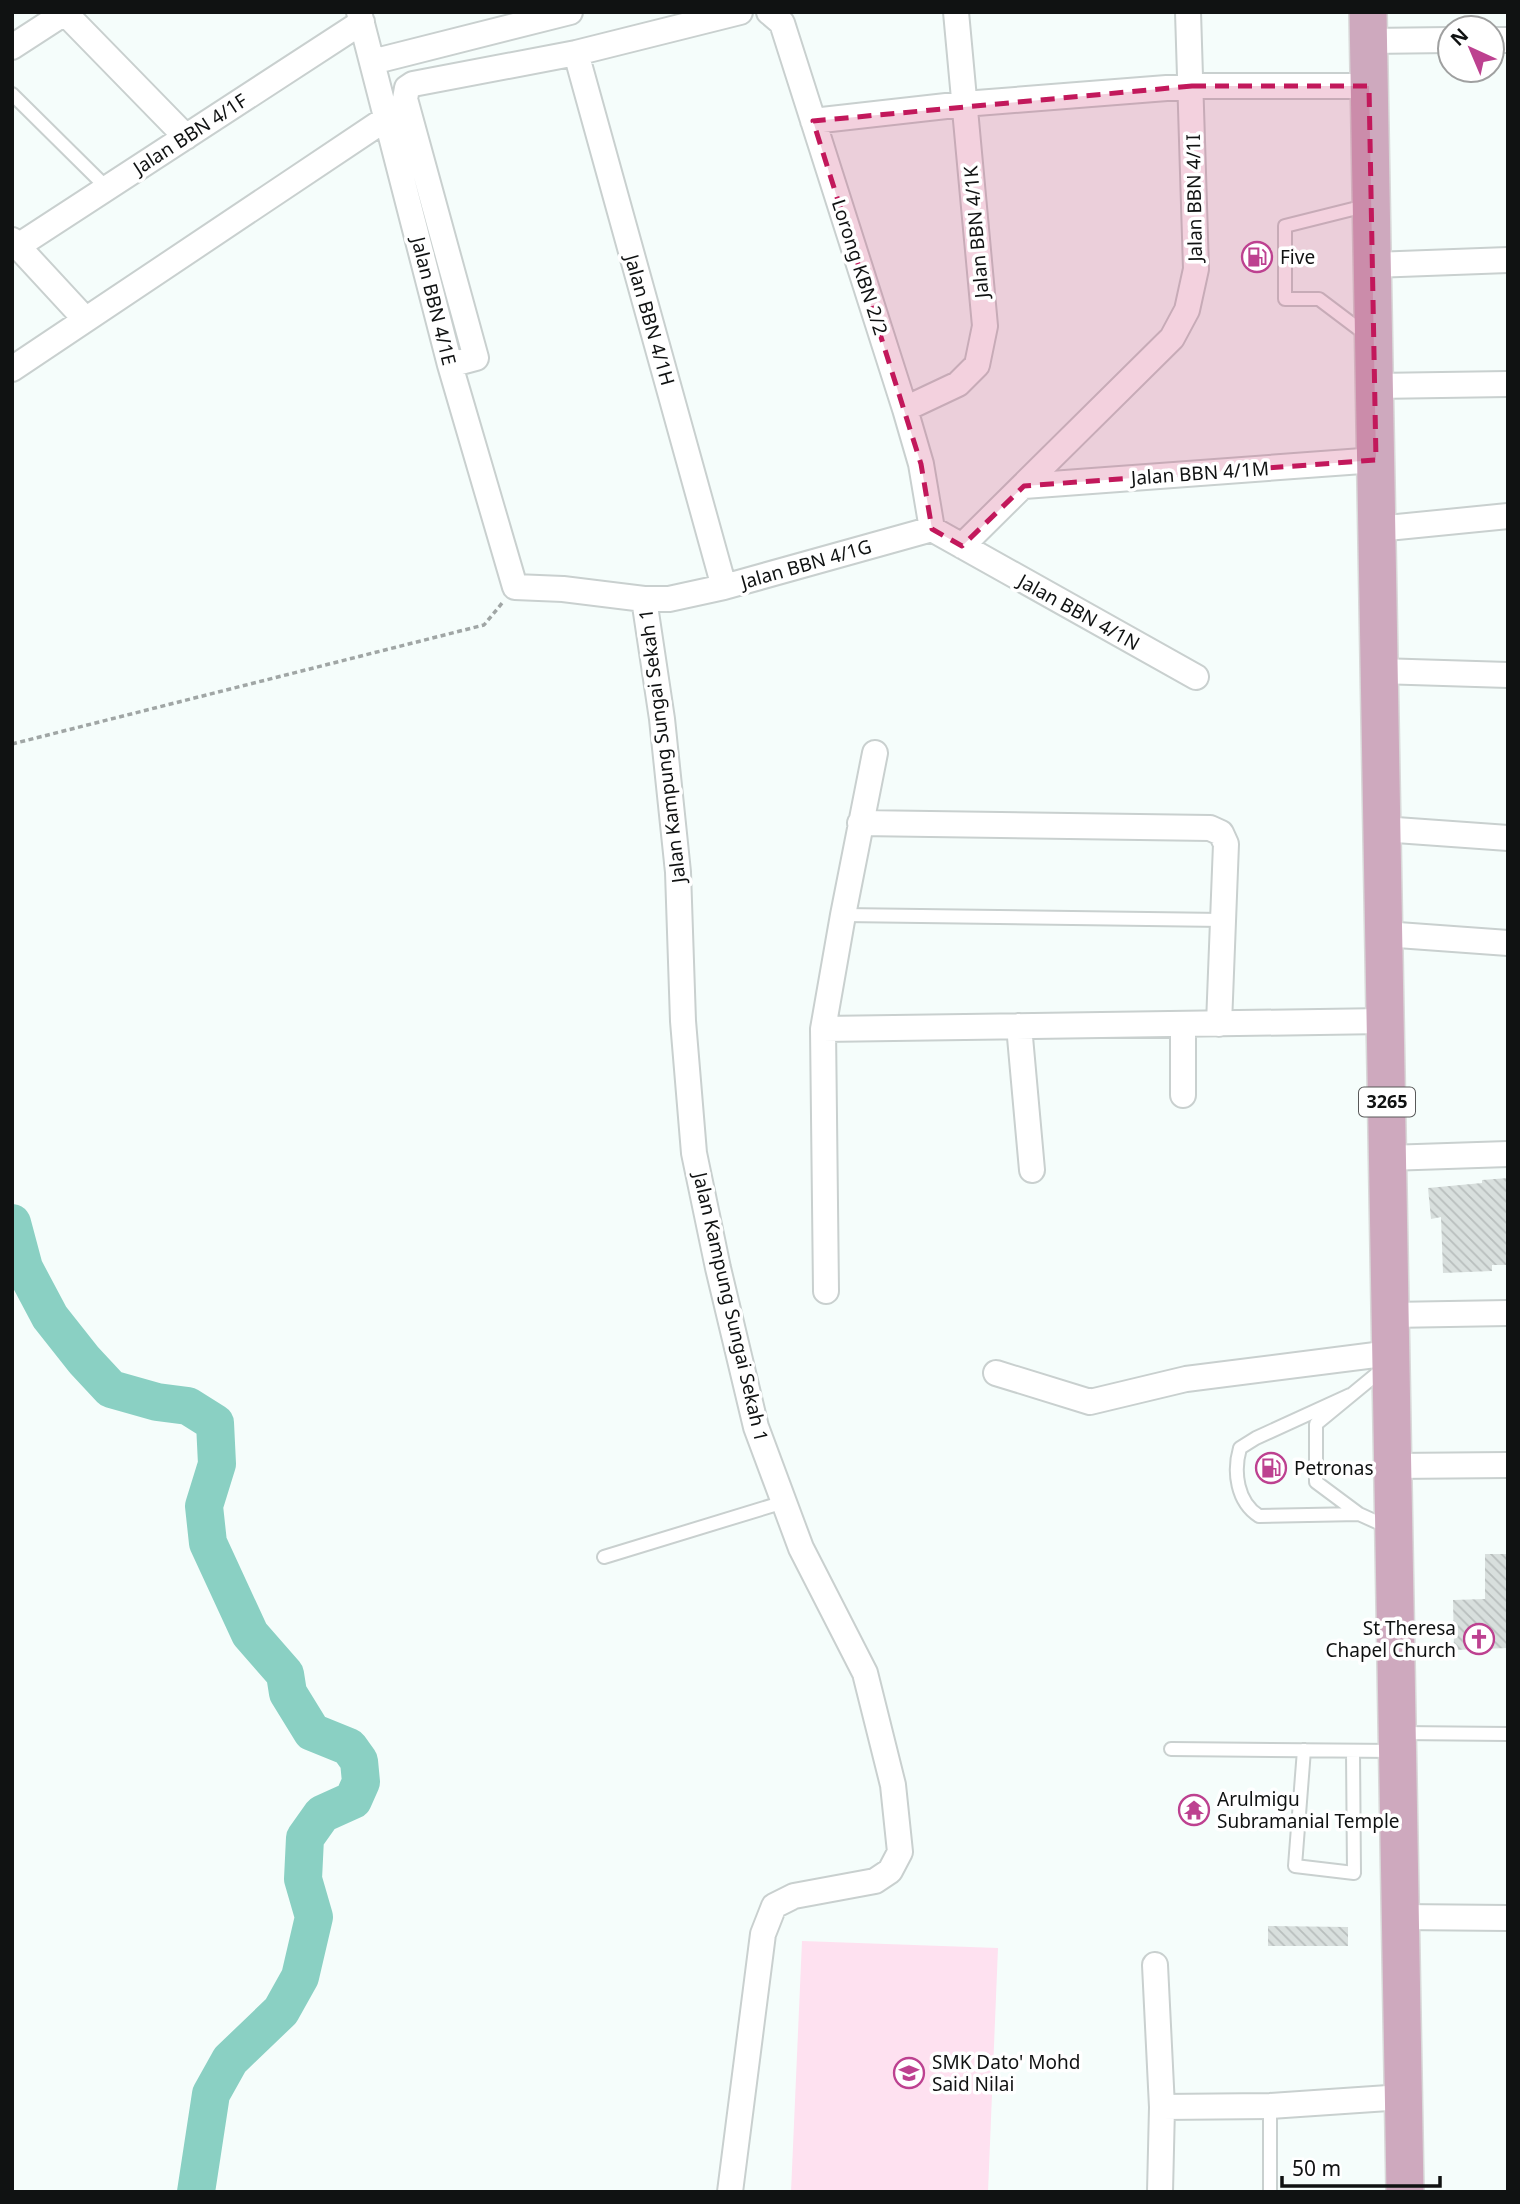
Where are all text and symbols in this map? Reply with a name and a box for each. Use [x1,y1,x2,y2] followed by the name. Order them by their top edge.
[1436,14,1506,84] north arrow
[1445,22,1474,51] text: N
[126,87,252,182] street label: Jalan BBN 4/1F
[1180,134,1208,264] street label: Jalan BBN 4/1I
[957,165,995,301] street label: Jalan BBN 4/1K
[826,196,894,338] street label: Lorong KBN 2/2
[405,232,463,368] street label: Jalan BBN 4/1E
[1240,240,1274,274] fuel station icon: Five
[1280,244,1315,270] place label: Five
[618,250,681,388] street label: Jalan BBN 4/1H
[1128,455,1270,491] street label: Jalan BBN 4/1M
[736,533,874,596] street label: Jalan BBN 4/1G
[1012,567,1145,656] street label: Jalan BBN 4/1N
[632,608,692,886] street label: Jalan Kampung Sungai Sekah 1
[1359,1087,1415,1116] road number: 3265
[687,1168,775,1444] street label: Jalan Kampung Sungai Sekah 1
[1254,1451,1288,1485] fuel station icon: Petronas
[1294,1455,1374,1481] place label: Petronas
[1326,1615,1456,1663] place label: St Theresa Chapel Church
[1462,1622,1496,1656] church icon: St Theresa Chapel Church
[1217,1786,1400,1834] place label: Arulmigu Subramanial Temple
[1177,1793,1211,1827] temple icon: Arulmigu Subramanial Temple
[932,2049,1080,2097] place label: SMK Dato' Mohd Said Nilai
[892,2056,926,2090] school or university icon: SMK Dato' Mohd Said Nilai
[1282,2144,1440,2188] scale bar
[1292,2154,1341,2182] text: 50 m

